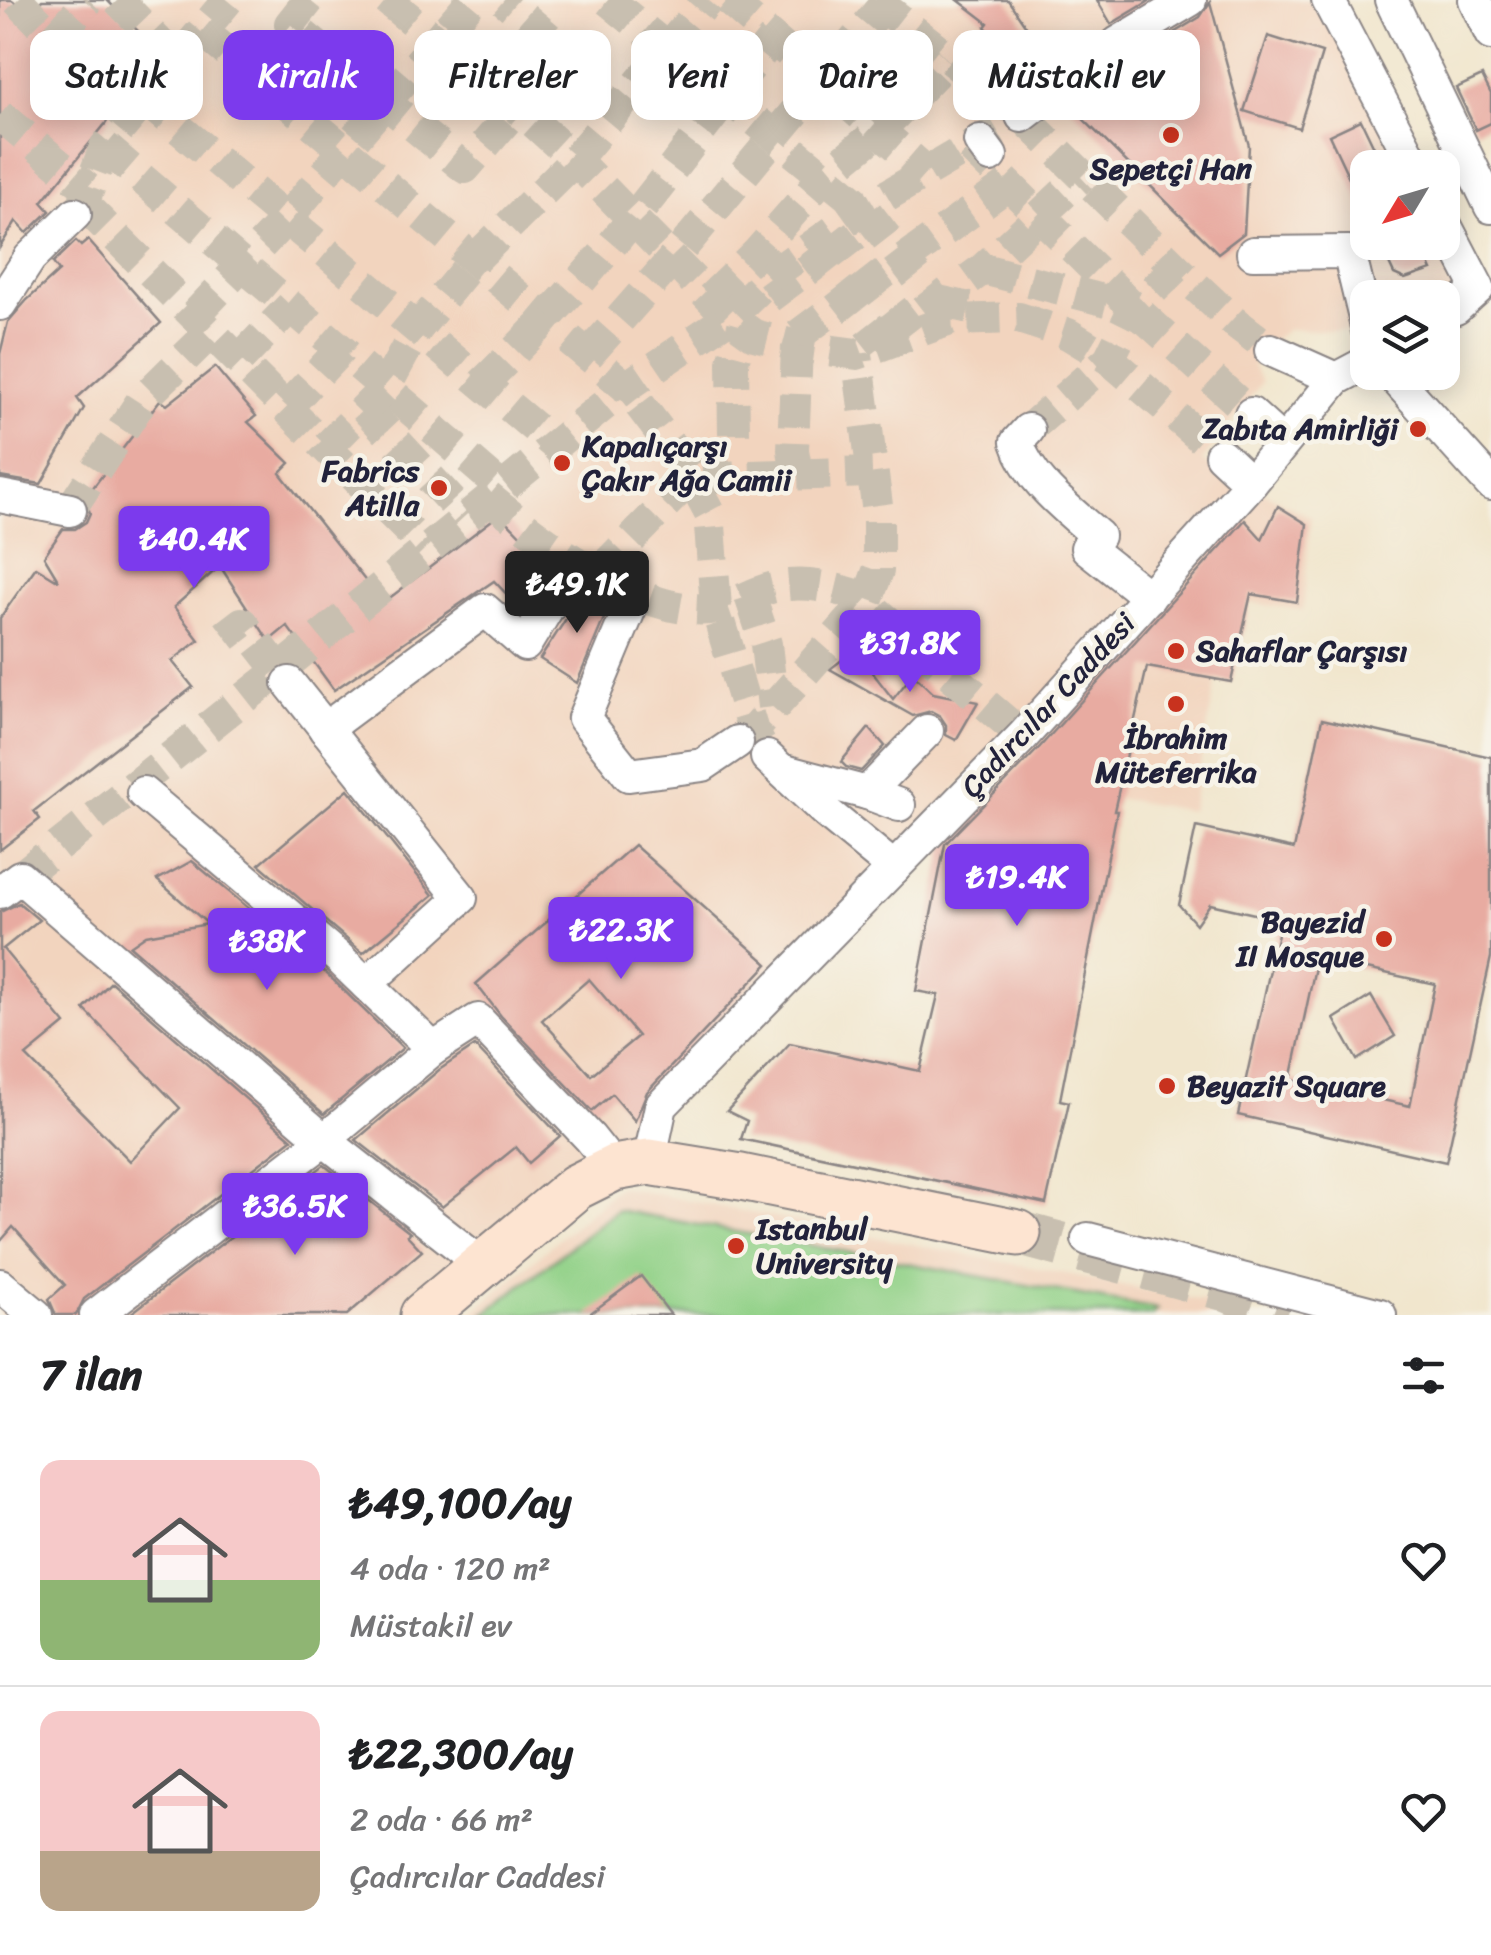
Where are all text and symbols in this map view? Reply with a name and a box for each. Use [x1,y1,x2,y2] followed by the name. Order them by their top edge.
[30,30,203,120] chip: Satılık
[223,30,394,120] chip: Kiralık
[414,30,611,120] chip: Filtreler
[631,30,763,120] chip: Yeni
[783,30,933,120] chip: Daire
[953,30,1200,120] chip: Müstakil ev
[1160,124,1182,146] marker: Sepetçi Han
[1089,142,1253,196] place label: Sepetçi Han
[1350,150,1460,260] north arrow
[1350,150,1460,390] map controls
[1350,280,1460,390] button: layers
[1201,402,1400,456] place label: Zabıta Amirliği
[1407,418,1429,440] marker: Zabıta Amirliği
[581,419,793,507] place label: Kapalıçarşı Çakır Ağa Camii
[321,444,420,532] place label: Fabrics Atilla
[551,452,573,474] marker: Kapalıçarşı Çakır Ağa Camii
[428,477,450,499] marker: Fabrics Atilla
[113,506,275,591] pin: ₺40.4K
[140,510,248,567] text: ₺40.4K
[496,551,658,636] pin: ₺49.1K
[527,555,627,612] text: ₺49.1K
[947,598,1150,811] street label: Çadırcılar Caddesi
[829,610,991,695] pin: ₺31.8K
[861,614,959,671] text: ₺31.8K
[1195,624,1408,678] place label: Sahaflar Çarşısı
[1165,640,1187,662] marker: Sahaflar Çarşısı
[1165,693,1187,715] marker: İbrahim Müteferrika
[1094,711,1257,799] place label: İbrahim Müteferrika
[936,844,1098,929] pin: ₺19.4K
[967,848,1067,905] text: ₺19.4K
[1234,895,1366,983] place label: Bayezid II Mosque
[540,897,702,982] pin: ₺22.3K
[570,901,672,958] text: ₺22.3K
[208,908,326,993] pin: ₺38K
[230,912,304,969] text: ₺38K
[1373,928,1395,950] marker: Bayezid II Mosque
[1187,1059,1386,1113] place label: Beyazit Square
[1156,1075,1178,1097] marker: Beyazit Square
[214,1173,376,1258] pin: ₺36.5K
[244,1177,346,1234] text: ₺36.5K
[754,1202,893,1290] place label: Istanbul University
[725,1235,747,1257] marker: Istanbul University
[40,1338,142,1412] text: 7 ilan
[1396,1348,1451,1403] icon: filters
[350,1466,571,1540] text: ₺49,100/ay
[120,1500,240,1620] icon: home
[1396,1533,1451,1588] icon: heart
[350,1540,551,1597] text: 4 oda · 120 m²
[350,1597,512,1654] text: Müstakil ev
[350,1717,573,1791] text: ₺22,300/ay
[120,1751,240,1871] icon: home
[1396,1784,1451,1839] icon: heart
[350,1791,533,1848] text: 2 oda · 66 m²
[350,1848,605,1905] text: Çadırcılar Caddesi

